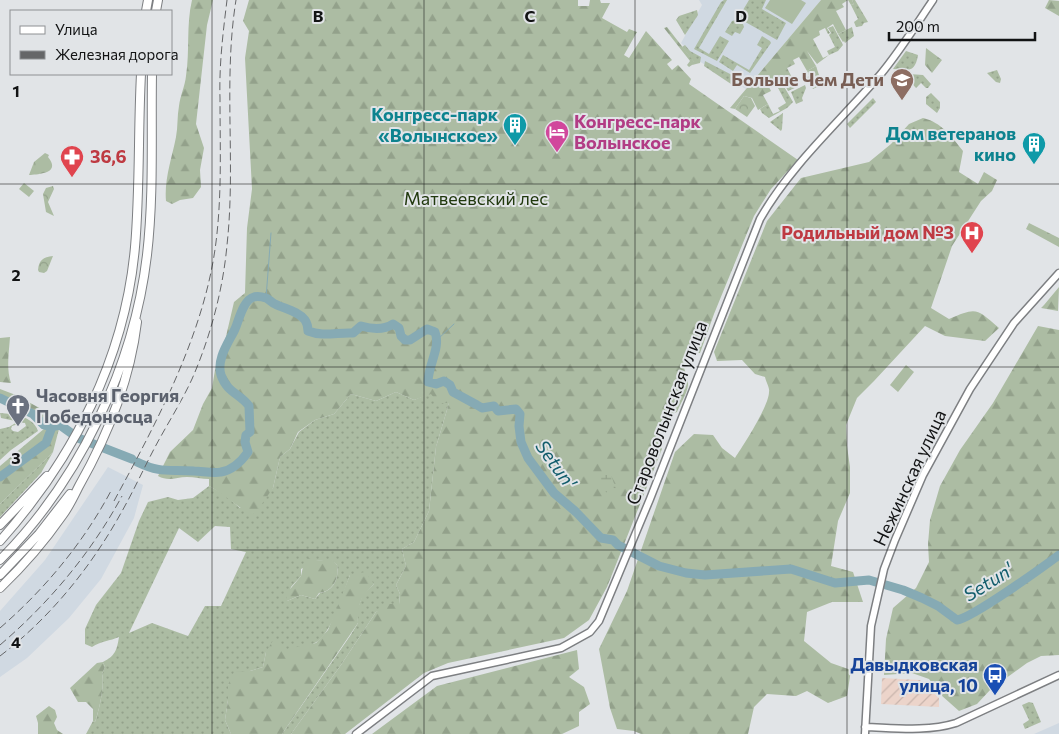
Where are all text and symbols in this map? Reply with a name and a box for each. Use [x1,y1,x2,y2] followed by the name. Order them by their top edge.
[313,6,324,25] text: B
[525,6,536,25] text: C
[735,6,747,25] text: D
[10,10,172,75] legend
[889,10,1035,42] scale bar
[896,17,940,35] text: 200 m
[55,20,97,38] text: Улица
[55,45,179,63] text: Железная дорога
[889,67,915,101] school or university icon: Больше Чем Дети
[731,68,884,90] place label: Больше Чем Дети
[12,81,20,100] text: 1
[371,103,499,146] place label: Конгресс-парк «Волынское»
[574,110,702,153] place label: Конгресс-парк Волынское
[502,112,528,146] building icon: Конгресс-парк «Волынское»
[544,119,570,153] hotel icon: Конгресс-парк Волынское
[886,122,1016,165] place label: Дом ветеранов кино
[1021,131,1047,165] building icon: Дом ветеранов кино
[59,144,85,178] pharmacy icon: 36,6
[90,145,127,167] place label: 36,6
[404,187,548,209] park label: Матвеевский лес
[959,220,985,254] hospital icon: Родильный дом №3
[781,221,954,243] place label: Родильный дом №3
[11,265,21,284] text: 2
[621,318,711,508] street label: Староволынская улица
[36,384,179,427] place label: Часовня Георгия Победоносца
[5,393,31,427] church icon: Часовня Георгия Победоносца
[868,406,950,549] street label: Нежинская улица
[531,435,582,493] water label: Setun'
[11,448,21,467] text: 3
[959,557,1018,606] water label: Setun'
[11,632,21,651] text: 4
[850,653,978,696] place label: Давыдковская улица, 10
[982,662,1008,696] bus stop icon: Давыдковская улица, 10

